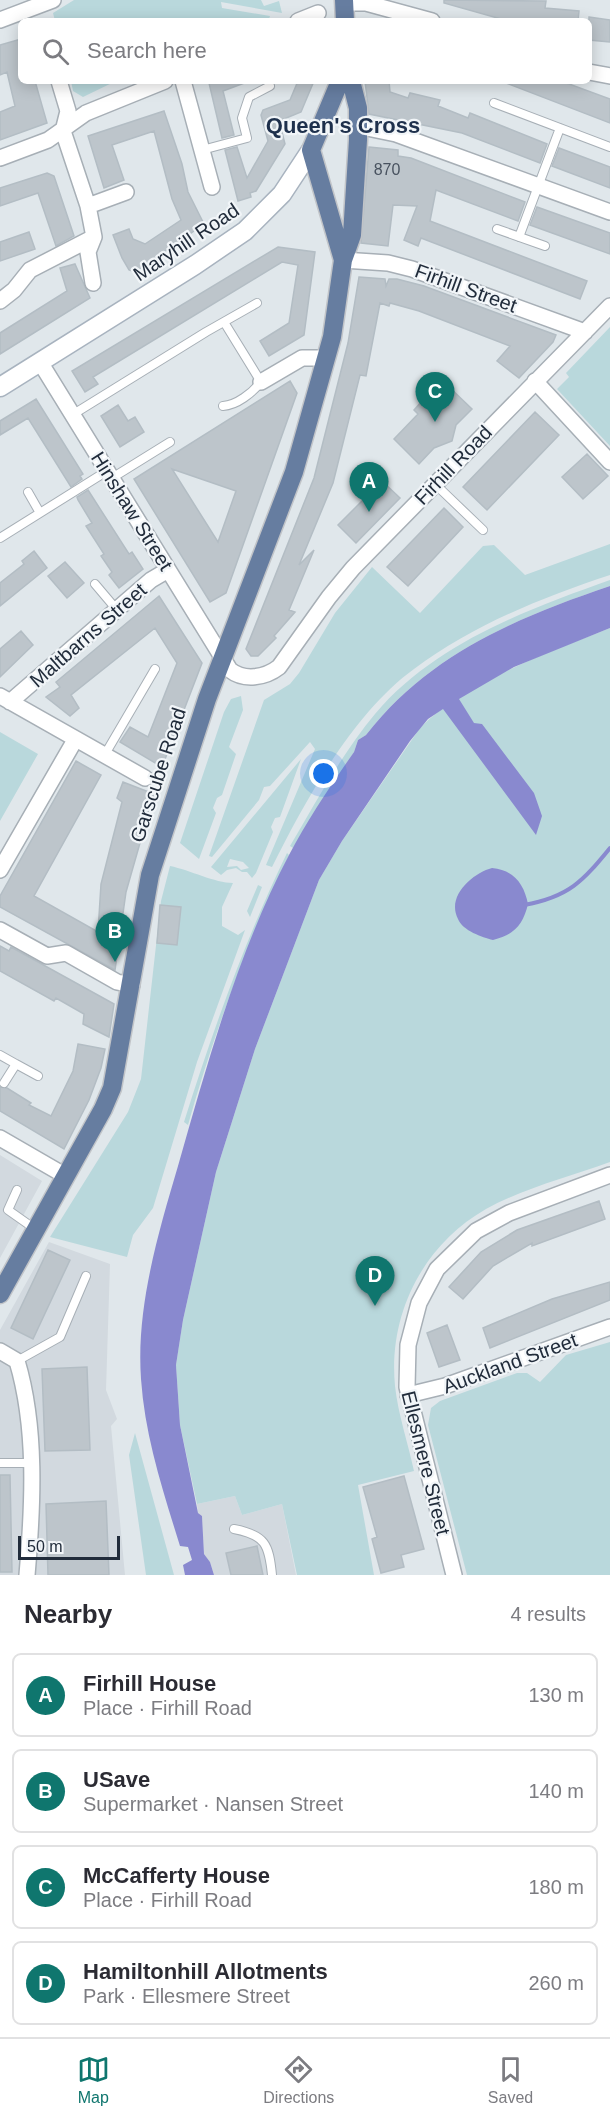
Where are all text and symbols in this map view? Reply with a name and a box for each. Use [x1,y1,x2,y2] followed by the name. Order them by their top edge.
[18,18,592,84] search box
[39,35,72,68] icon: search
[87,38,207,63] text: Search here
[266,113,420,138] district label: Queen's Cross
[374,161,400,178] house number: 870
[129,199,243,285] street label: Maryhill Road
[412,259,520,317] street label: Firhill Street
[416,372,454,422] pin: C
[410,421,496,509] street label: Firhill Road
[87,448,177,575] street label: Hinshaw Street
[350,462,388,512] pin: A
[25,578,151,691] street label: Maltbarns Street
[126,705,190,845] street label: Garscube Road
[309,759,338,788] your location
[96,912,134,962] pin: B
[356,1256,394,1306] pin: D
[440,1328,581,1397] street label: Auckland Street
[397,1389,455,1538] street label: Ellesmere Street
[18,1533,120,1560] scale bar
[27,1538,63,1555] text: 50 m
[24,1599,112,1629] text: Nearby
[510,1603,586,1625] text: 4 results
[83,1671,216,1696] text: Firhill House
[38,1684,53,1706] text: A
[528,1684,584,1706] text: 130 m
[83,1697,252,1719] text: Place · Firhill Road
[83,1767,150,1792] text: USave
[38,1780,53,1802] text: B
[528,1780,584,1802] text: 140 m
[83,1793,343,1815] text: Supermarket · Nansen Street
[83,1863,270,1888] text: McCafferty House
[38,1876,53,1898] text: C
[528,1876,584,1898] text: 180 m
[83,1889,252,1911] text: Place · Firhill Road
[83,1959,328,1984] text: Hamiltonhill Allotments
[38,1972,53,1994] text: D
[528,1972,584,1994] text: 260 m
[83,1985,290,2007] text: Park · Ellesmere Street
[77,2053,110,2107] tab: Map
[263,2053,334,2107] tab: Directions
[488,2053,533,2107] tab: Saved

